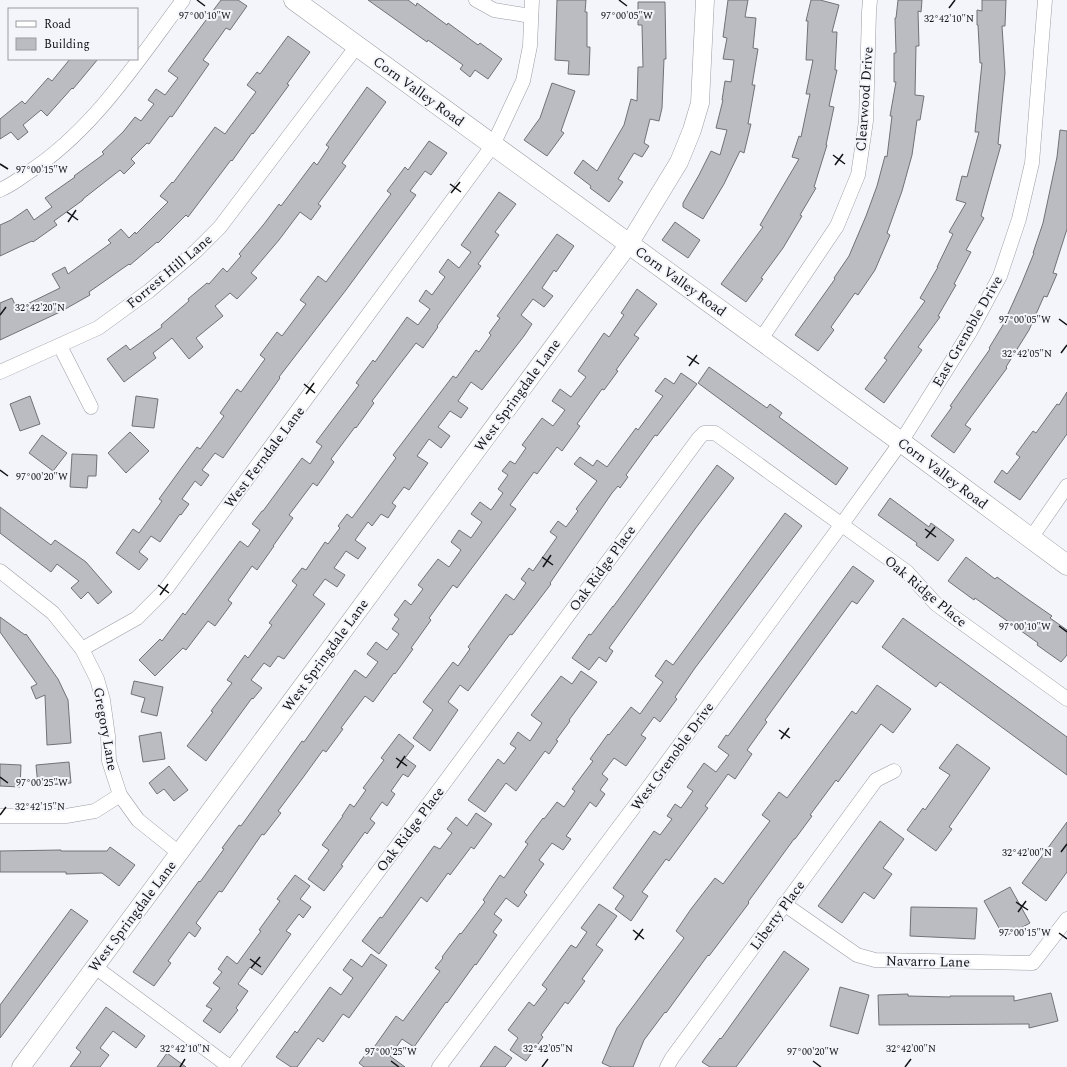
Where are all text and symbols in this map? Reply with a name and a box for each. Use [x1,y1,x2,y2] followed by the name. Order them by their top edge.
[8,8,138,60] legend
[179,8,231,24] text: 97°00'10"W
[601,8,653,24] text: 97°00'05"W
[924,11,974,27] text: 32°42'10"N
[44,15,71,34] text: Road
[44,35,90,54] text: Building
[850,46,879,152] street label: Clearwood Drive
[369,51,469,132] street label: Corn Valley Road
[16,162,68,178] text: 97°00'15"W
[122,229,217,314] street label: Forrest Hill Lane
[631,241,731,322] street label: Corn Valley Road
[927,271,1008,391] street label: East Grenoble Drive
[15,300,65,316] text: 32°42'20"N
[999,312,1051,328] text: 97°00'05"W
[469,334,566,456] street label: West Springdale Lane
[1002,346,1052,362] text: 32°42'05"N
[219,402,310,513] street label: West Ferndale Lane
[893,432,992,514] street label: Corn Valley Road
[16,469,68,485] text: 97°00'20"W
[564,521,641,616] street label: Oak Ridge Place
[880,551,972,632] street label: Oak Ridge Place
[277,594,374,716] street label: West Springdale Lane
[999,619,1051,635] text: 97°00'10"W
[88,686,123,773] street label: Gregory Lane
[626,697,719,815] street label: West Grenoble Drive
[16,775,68,791] text: 97°00'25"W
[371,782,450,876] street label: Oak Ridge Place
[15,799,65,815] text: 32°42'15"N
[1002,845,1052,861] text: 32°42'00"N
[83,856,182,977] street label: West Springdale Lane
[745,876,810,955] street label: Liberty Place
[999,925,1051,941] text: 97°00'15"W
[886,950,971,973] street label: Navarro Lane
[160,1041,210,1057] text: 32°42'10"N
[523,1041,573,1057] text: 32°42'05"N
[886,1041,936,1057] text: 32°42'00"N
[365,1044,417,1060] text: 97°00'25"W
[787,1044,839,1060] text: 97°00'20"W

